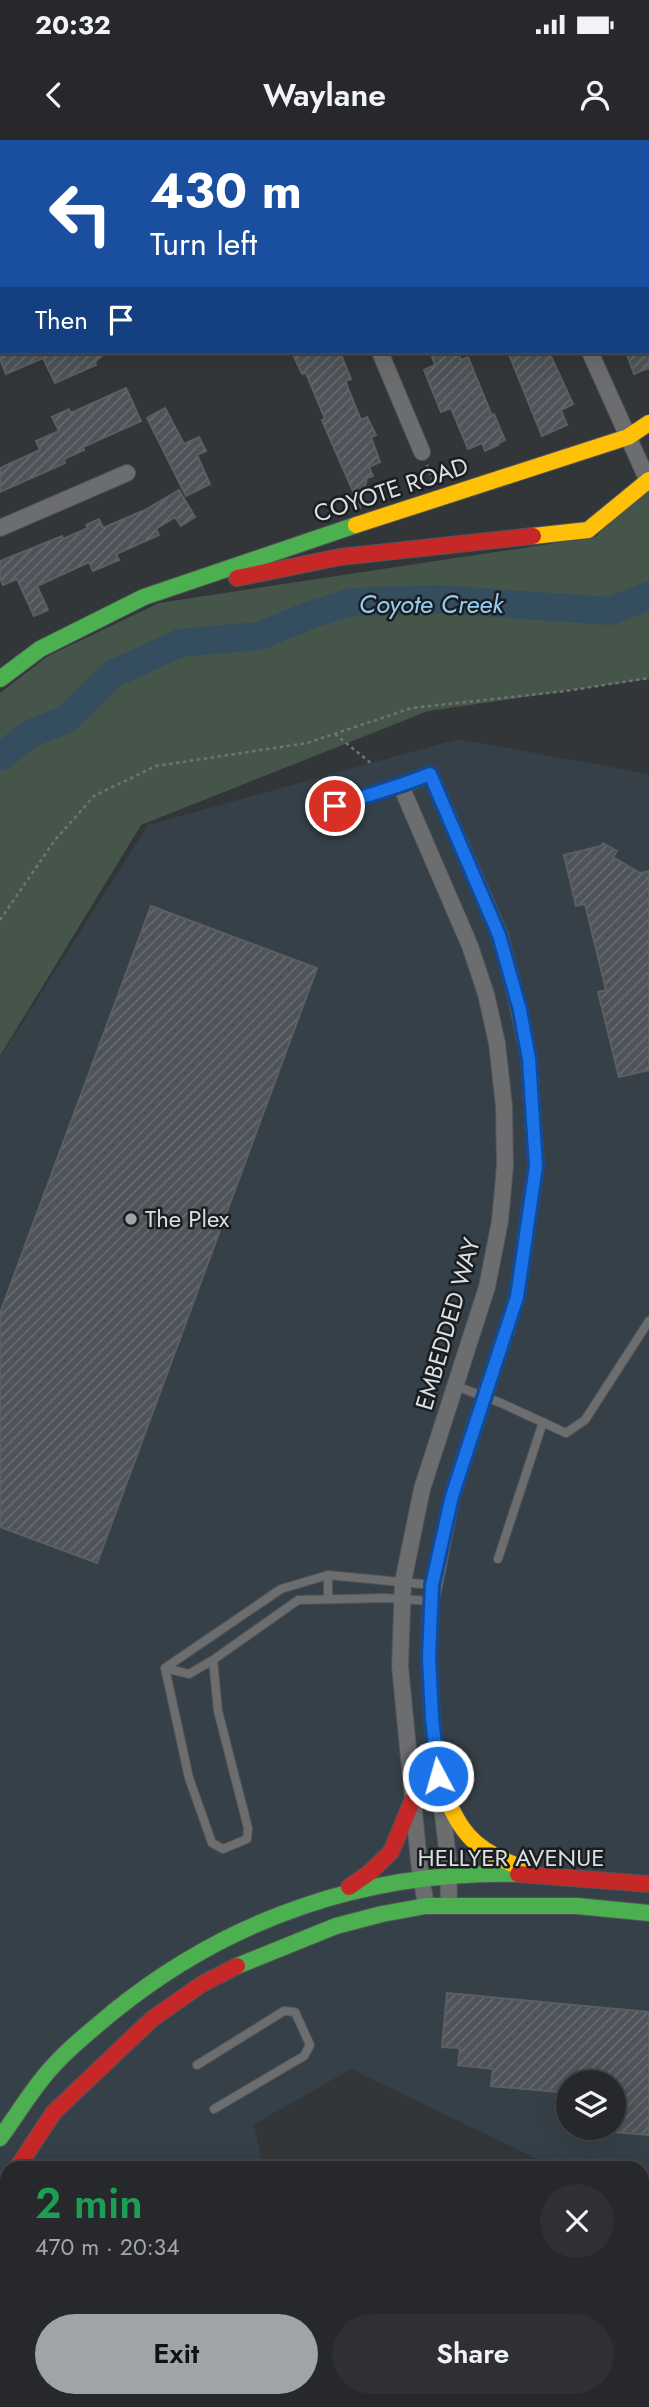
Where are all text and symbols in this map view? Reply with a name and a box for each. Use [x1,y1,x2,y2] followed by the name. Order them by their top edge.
[35,6,111,44] text: 20:32
[263,72,386,118] text: Waylane
[35,76,73,114] icon: back
[576,76,614,114] icon: person
[150,156,302,226] text: 430 m
[35,168,126,259] icon: left
[150,221,257,267] text: Turn left
[35,301,88,339] text: Then
[102,301,140,339] icon: arrive
[309,448,473,531] street label: COYOTE ROAD
[359,585,505,623] water label: Coyote Creek
[305,776,365,836] pin
[316,787,354,825] icon: arrive
[145,1201,230,1236] place label: The Plex
[123,1211,139,1227] marker: The Plex
[406,1233,489,1414] street label: EMBEDDED WAY
[401,1739,475,1813] position arrow
[418,1840,604,1875] street label: HELLYER AVENUE
[556,2070,626,2140] map controls
[556,2070,626,2140] button: layers
[35,2173,143,2234] text: 2 min
[540,2184,614,2258] button: close
[35,2230,180,2264] text: 470 m · 20:34
[35,2314,318,2394] button: Exit
[332,2314,614,2394] button: Share

